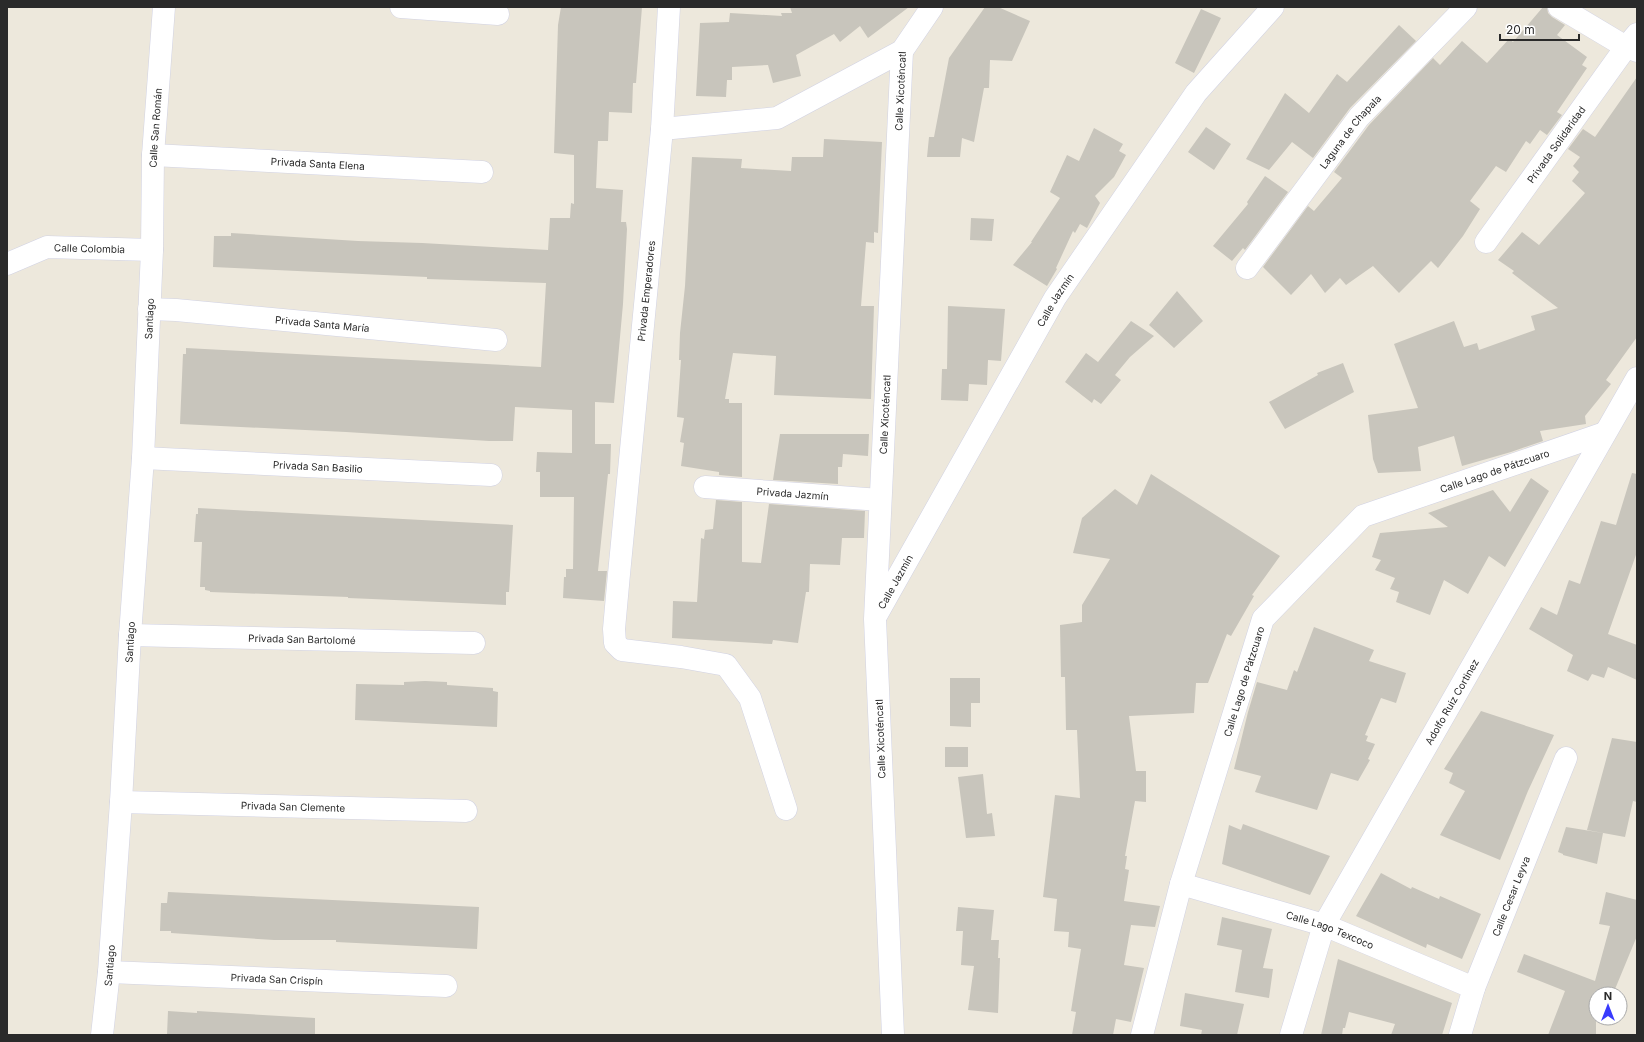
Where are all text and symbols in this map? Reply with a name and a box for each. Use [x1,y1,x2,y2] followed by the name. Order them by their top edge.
[1500,16,1579,42] scale bar
[1506,22,1535,37] text: 20 m
[892,51,908,131] street label: Calle Xicoténcatl
[147,87,164,168] street label: Calle San Román
[1317,92,1383,171] street label: Laguna de Chapala
[1524,104,1588,185] street label: Privada Solidaridad
[271,155,365,172] street label: Privada Santa Elena
[635,240,657,342] street label: Privada Emperadores
[54,241,125,255] street label: Calle Colombia
[1034,271,1076,329] street label: Calle Jazmín
[142,298,156,340] street label: Santiago
[275,313,370,334] street label: Privada Santa María
[877,375,893,455] street label: Calle Xicoténcatl
[1438,447,1551,495] street label: Calle Lago de Pátzcuaro
[273,458,363,475] street label: Privada San Basilio
[756,485,829,502] street label: Privada Jazmín
[875,552,915,611] street label: Calle Jazmín
[123,621,137,663] street label: Santiago
[1221,625,1266,738] street label: Calle Lago de Pátzcuaro
[248,632,356,646] street label: Privada San Bartolomé
[1422,657,1481,747] street label: Adolfo Ruiz Cortinez
[873,699,887,779] street label: Calle Xicoténcatl
[241,799,345,814] street label: Privada San Clemente
[1489,854,1532,938] street label: Calle Cesar Leyva
[1285,908,1376,951] street label: Calle Lago Texcoco
[101,944,117,987] street label: Santiago
[230,971,323,987] street label: Privada San Crispín
[1588,986,1628,1026] north arrow
[1604,989,1612,1003] text: N

